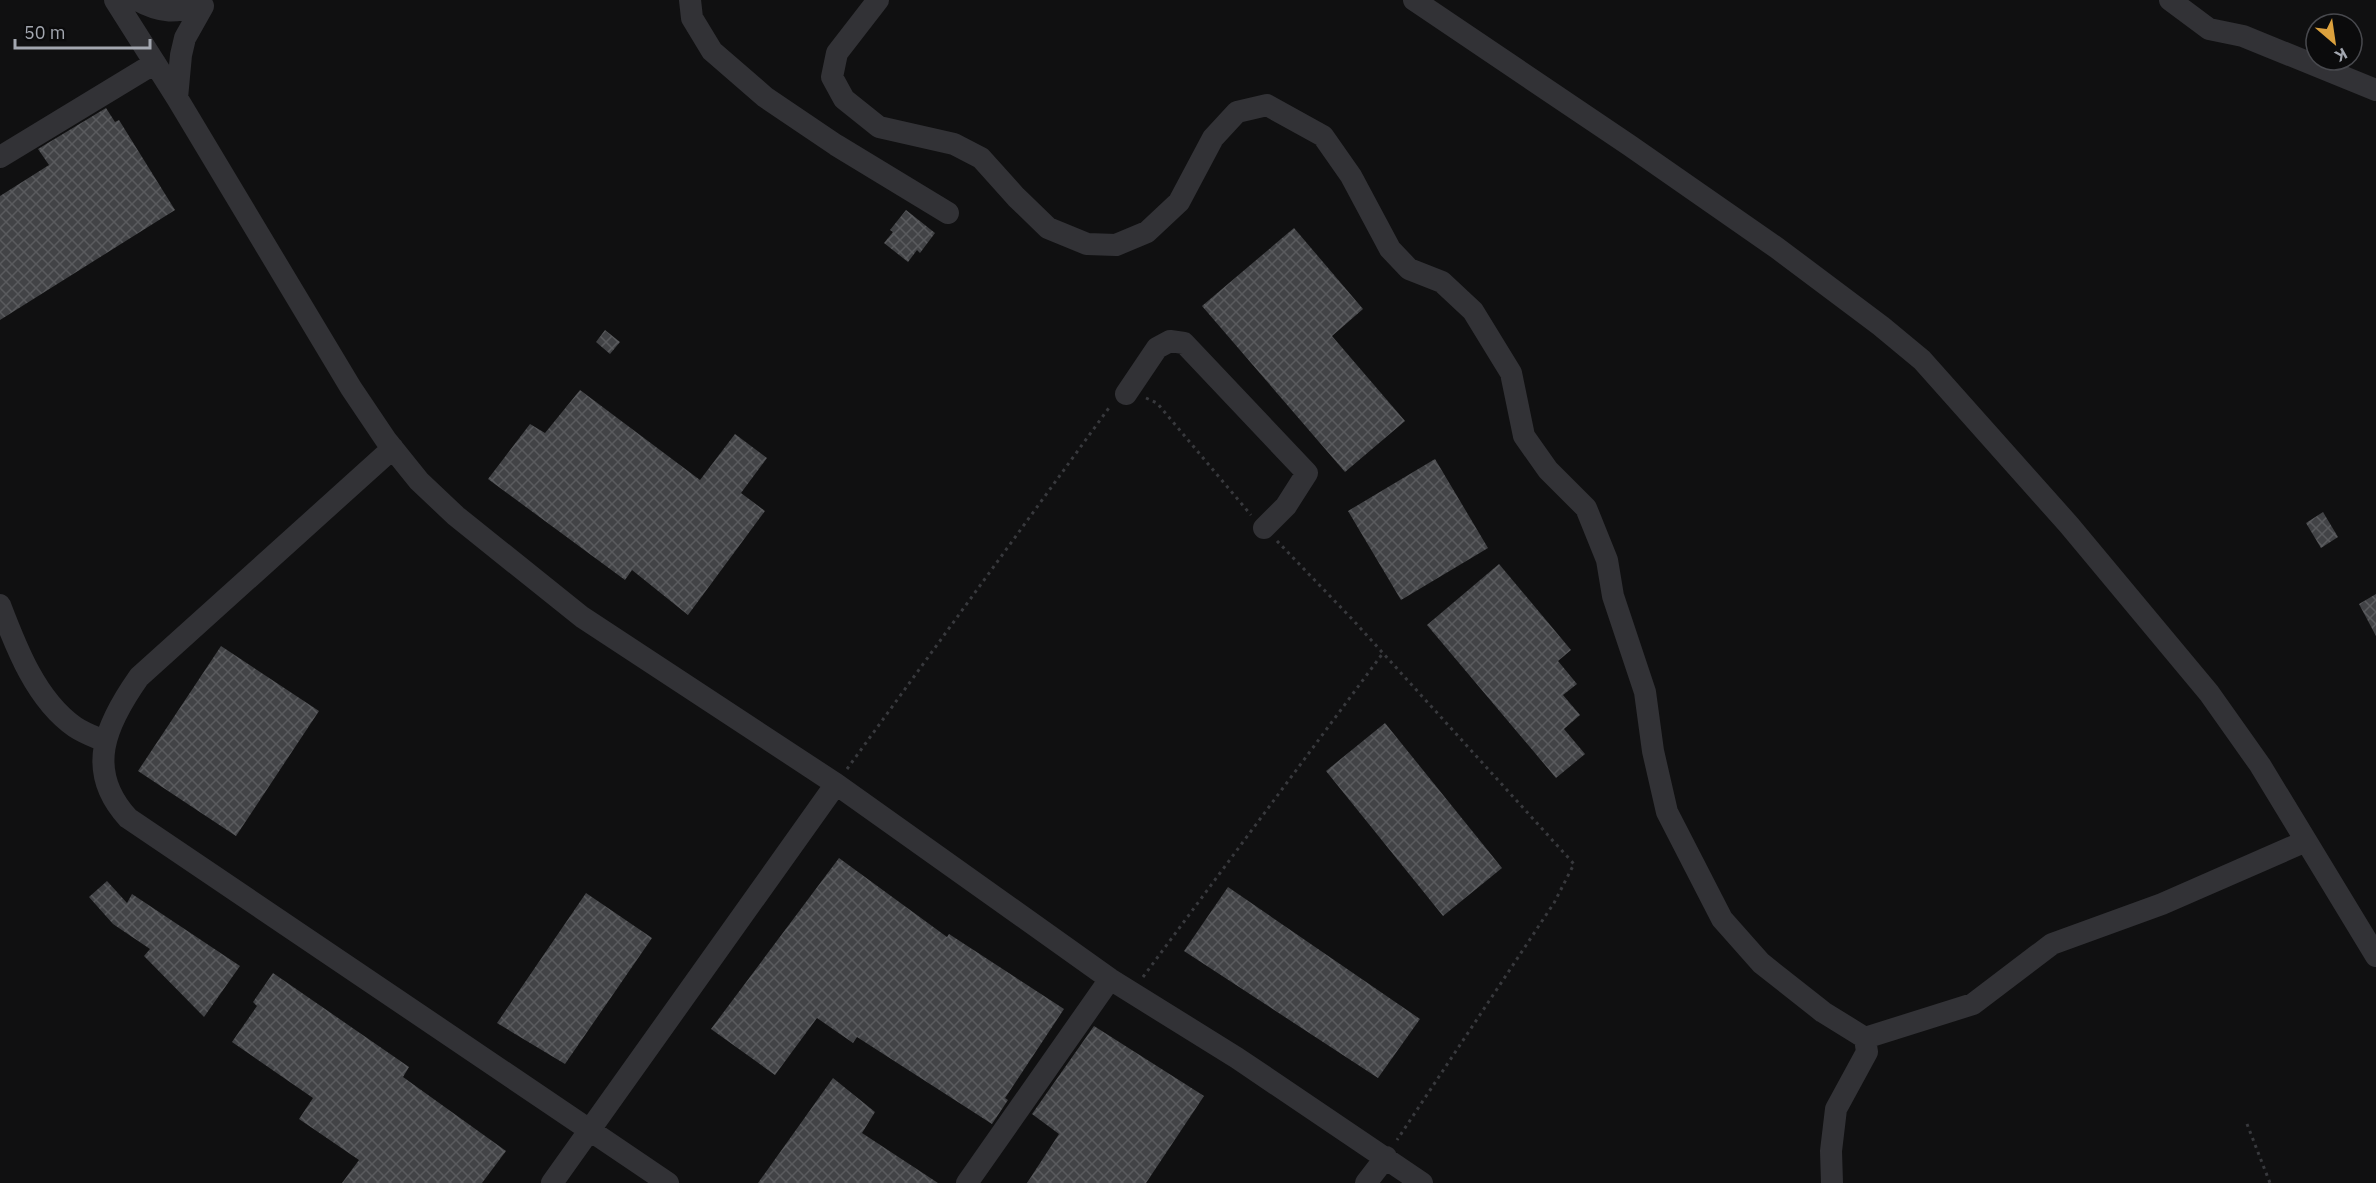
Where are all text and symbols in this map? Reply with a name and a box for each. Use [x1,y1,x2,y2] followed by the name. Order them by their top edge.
[15,12,150,50] scale bar
[2304,12,2364,72] north arrow
[24,21,66,44] text: 50 m
[2332,44,2351,67] text: K

